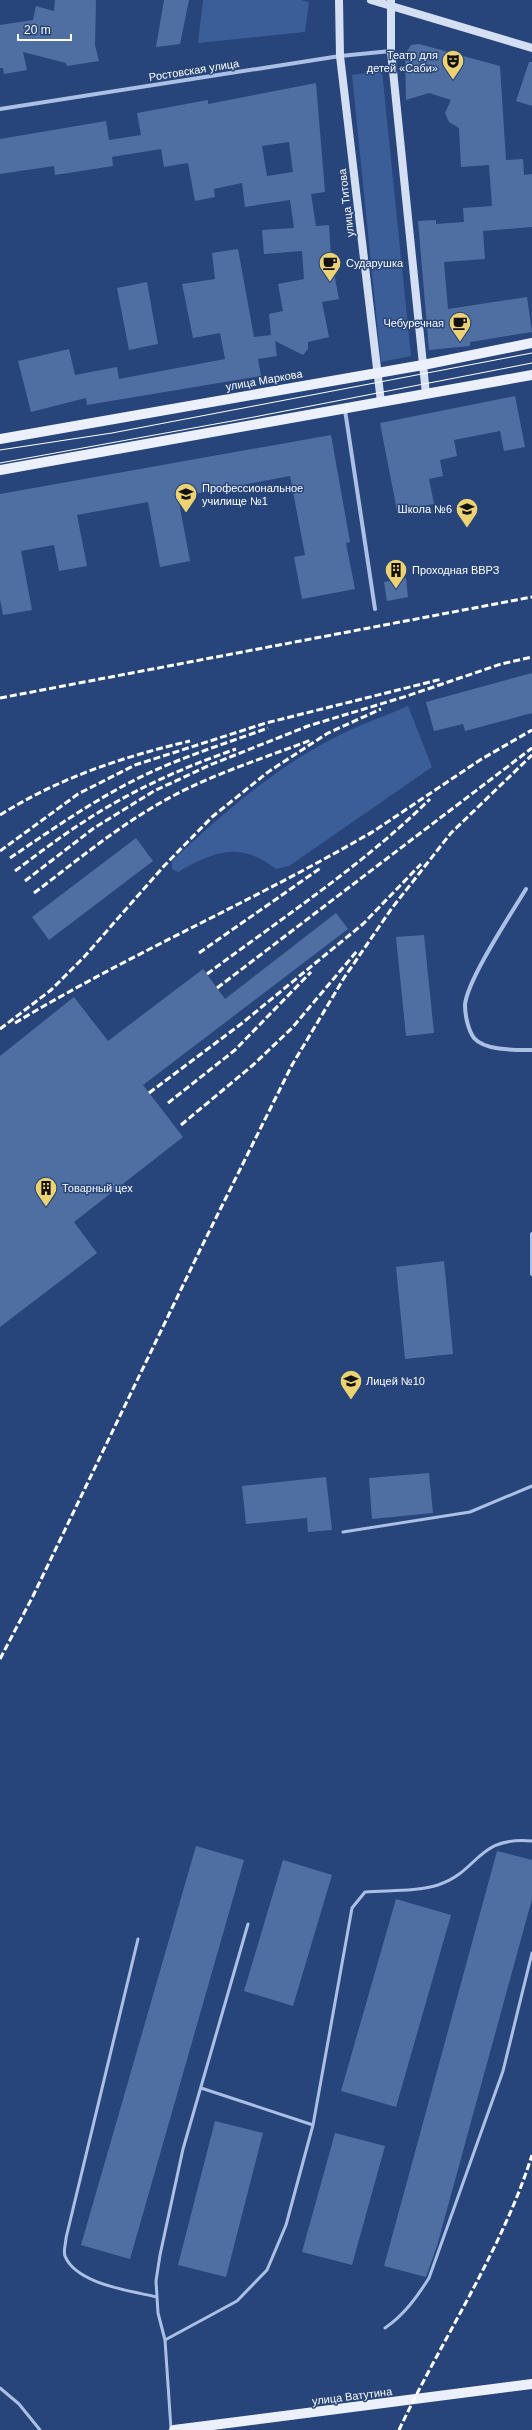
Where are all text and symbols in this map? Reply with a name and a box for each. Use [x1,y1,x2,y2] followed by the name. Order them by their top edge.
[18,16,71,42] scale bar
[24,23,51,37] text: 20 m
[440,48,466,81] theatre icon: Театр для детей «Саби»
[367,49,438,74] place label: Театр для детей «Саби»
[148,57,241,83] street label: Ростовская улица
[336,167,356,238] street label: улица Титова
[317,250,343,283] cafe icon: Сударушка
[346,257,404,269] place label: Сударушка
[447,310,473,343] cafe icon: Чебуречная
[383,317,444,329] place label: Чебуречная
[225,367,304,393] street label: улица Маркова
[173,481,199,514] school or university icon: Профессиональное училище №1
[202,482,303,507] place label: Профессиональное училище №1
[454,496,480,529] school or university icon: Школа №6
[398,503,452,515] place label: Школа №6
[383,557,409,590] building icon: Проходная ВВРЗ
[412,564,500,576] place label: Проходная ВВРЗ
[33,1175,59,1208] building icon: Товарный цех
[62,1182,133,1194] place label: Товарный цех
[338,1368,364,1401] school or university icon: Лицей №10
[366,1375,425,1387] place label: Лицей №10
[311,2385,394,2407] street label: улица Ватутина

